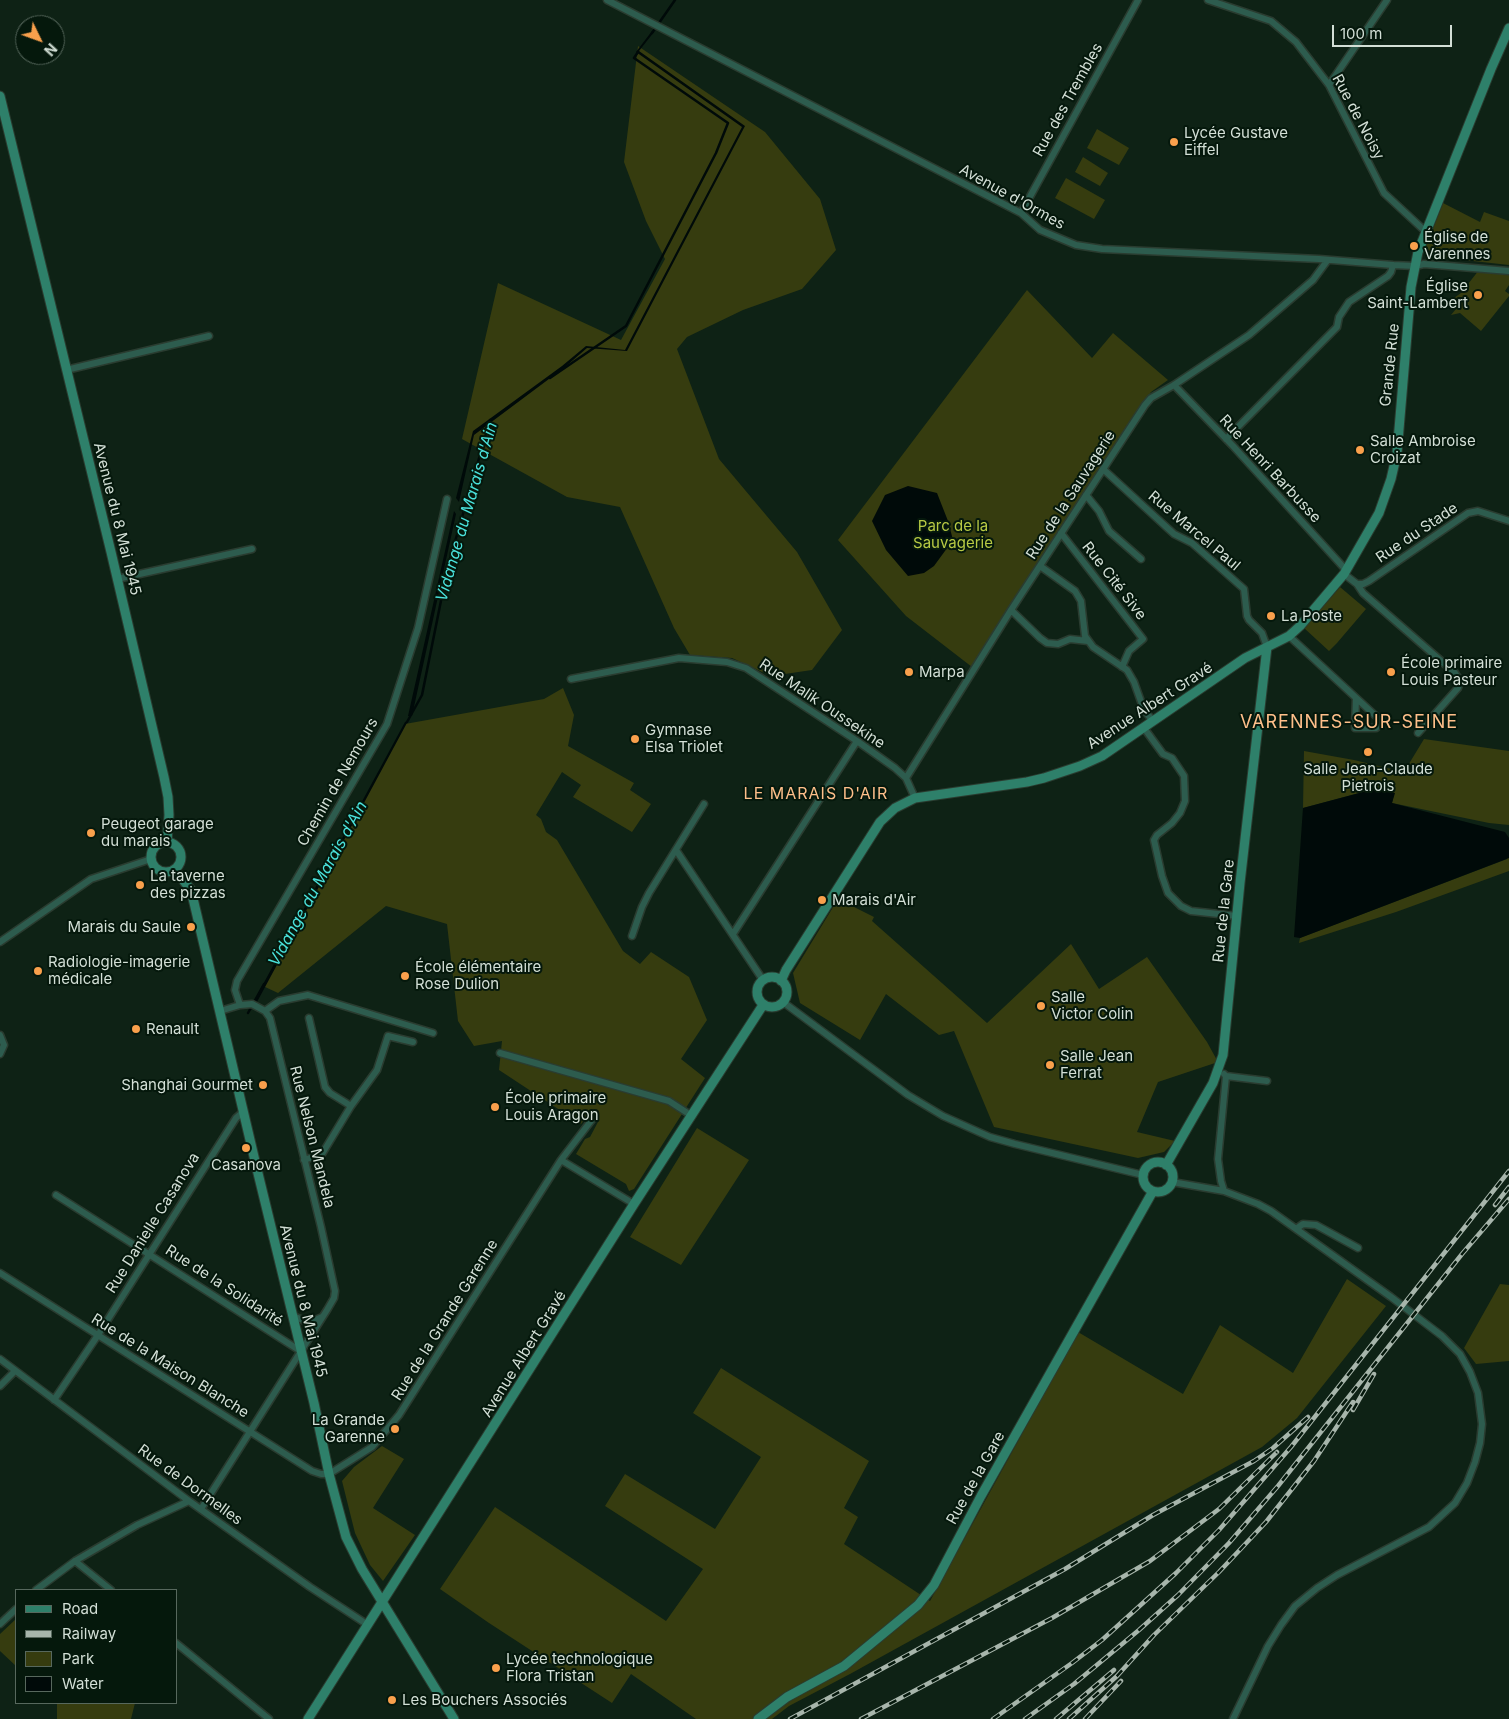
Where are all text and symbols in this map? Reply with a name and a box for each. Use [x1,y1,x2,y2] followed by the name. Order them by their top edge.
[15,15,65,65] north arrow
[1334,15,1454,47] scale bar
[1340,24,1382,43] text: 100 m
[41,40,61,59] text: N
[1029,40,1107,160] street label: Rue des Trembles
[1328,71,1388,163] street label: Rue de Noisy
[1184,124,1288,159] place label: Lycée Gustave Eiffel
[1168,136,1180,148] marker: Lycée Gustave Eiffel
[956,161,1068,233] street label: Avenue d'Ormes
[1424,228,1491,263] place label: Église de Varennes
[1408,240,1420,252] marker: Église de Varennes
[1367,277,1468,312] place label: Église Saint-Lambert
[1472,289,1484,301] marker: Église Saint-Lambert
[1377,323,1403,407] street label: Grande Rue
[1215,411,1325,527] street label: Rue Henri Barbusse
[432,420,502,604] water label: Vidange du Marais d'Ain
[1023,427,1119,563] street label: Rue de la Sauvagerie
[1370,432,1476,467] place label: Salle Ambroise Croizat
[89,441,145,597] street label: Avenue du 8 Mai 1945
[1354,444,1366,456] marker: Salle Ambroise Croizat
[1144,487,1244,575] street label: Rue Marcel Paul
[1373,499,1461,567] street label: Rue du Stade
[913,517,993,552] park label: Parc de la Sauvagerie
[1078,538,1150,624] street label: Rue Cité Sive
[1281,607,1342,625] place label: La Poste
[1265,610,1277,622] marker: La Poste
[1401,654,1502,689] place label: École primaire Louis Pasteur
[756,655,888,753] street label: Rue Malik Oussekine
[1084,659,1216,753] street label: Avenue Albert Gravé
[919,663,965,681] place label: Marpa
[903,666,915,678] marker: Marpa
[1385,666,1397,678] marker: École primaire Louis Pasteur
[1238,712,1460,734] district label: VARENNES-SUR-SEINE
[294,715,382,849] street label: Chemin de Nemours
[645,721,723,756] place label: Gymnase Elsa Triolet
[629,733,641,745] marker: Gymnase Elsa Triolet
[1362,746,1374,758] marker: Salle Jean-Claude Pietrois
[1303,760,1433,795] place label: Salle Jean-Claude Pietrois
[742,784,890,804] district label: LE MARAIS D'AIR
[265,798,371,970] water label: Vidange du Marais d'Ain
[101,815,214,850] place label: Peugeot garage du marais
[85,827,97,839] marker: Peugeot garage du marais
[1210,859,1238,963] street label: Rue de la Gare
[150,867,226,902] place label: La taverne des pizzas
[134,879,146,891] marker: La taverne des pizzas
[832,891,916,909] place label: Marais d'Air
[816,894,828,906] marker: Marais d'Air
[68,918,181,936] place label: Marais du Saule
[185,921,197,933] marker: Marais du Saule
[48,953,190,988] place label: Radiologie-imagerie médicale
[415,958,541,993] place label: École élémentaire Rose Dulion
[32,965,44,977] marker: Radiologie-imagerie médicale
[399,970,411,982] marker: École élémentaire Rose Dulion
[1051,988,1133,1023] place label: Salle Victor Colin
[1035,1000,1047,1012] marker: Salle Victor Colin
[146,1020,199,1038] place label: Renault
[130,1023,142,1035] marker: Renault
[1060,1047,1133,1082] place label: Salle Jean Ferrat
[1044,1059,1056,1071] marker: Salle Jean Ferrat
[286,1064,338,1210] street label: Rue Nelson Mandela
[121,1076,253,1094] place label: Shanghai Gourmet
[257,1079,269,1091] marker: Shanghai Gourmet
[505,1089,606,1124] place label: École primaire Louis Aragon
[489,1101,501,1113] marker: École primaire Louis Aragon
[240,1142,252,1154] marker: Casanova
[102,1149,204,1297] street label: Rue Danielle Casanova
[211,1156,281,1174] place label: Casanova
[275,1223,331,1379] street label: Avenue du 8 Mai 1945
[388,1236,502,1404] street label: Rue de la Grande Garenne
[162,1241,286,1331] street label: Rue de la Solidarité
[478,1287,570,1421] street label: Avenue Albert Gravé
[88,1310,252,1422] street label: Rue de la Maison Blanche
[312,1411,385,1446] place label: La Grande Garenne
[389,1423,401,1435] marker: La Grande Garenne
[943,1428,1009,1528] street label: Rue de la Gare
[134,1441,246,1529] street label: Rue de Dormelles
[15,1589,178,1704] legend
[62,1599,98,1618] text: Road
[62,1624,116,1643] text: Railway
[62,1649,94,1668] text: Park
[506,1650,653,1685] place label: Lycée technologique Flora Tristan
[490,1662,502,1674] marker: Lycée technologique Flora Tristan
[62,1674,104,1693] text: Water
[402,1691,567,1709] place label: Les Bouchers Associés
[386,1694,398,1706] marker: Les Bouchers Associés

